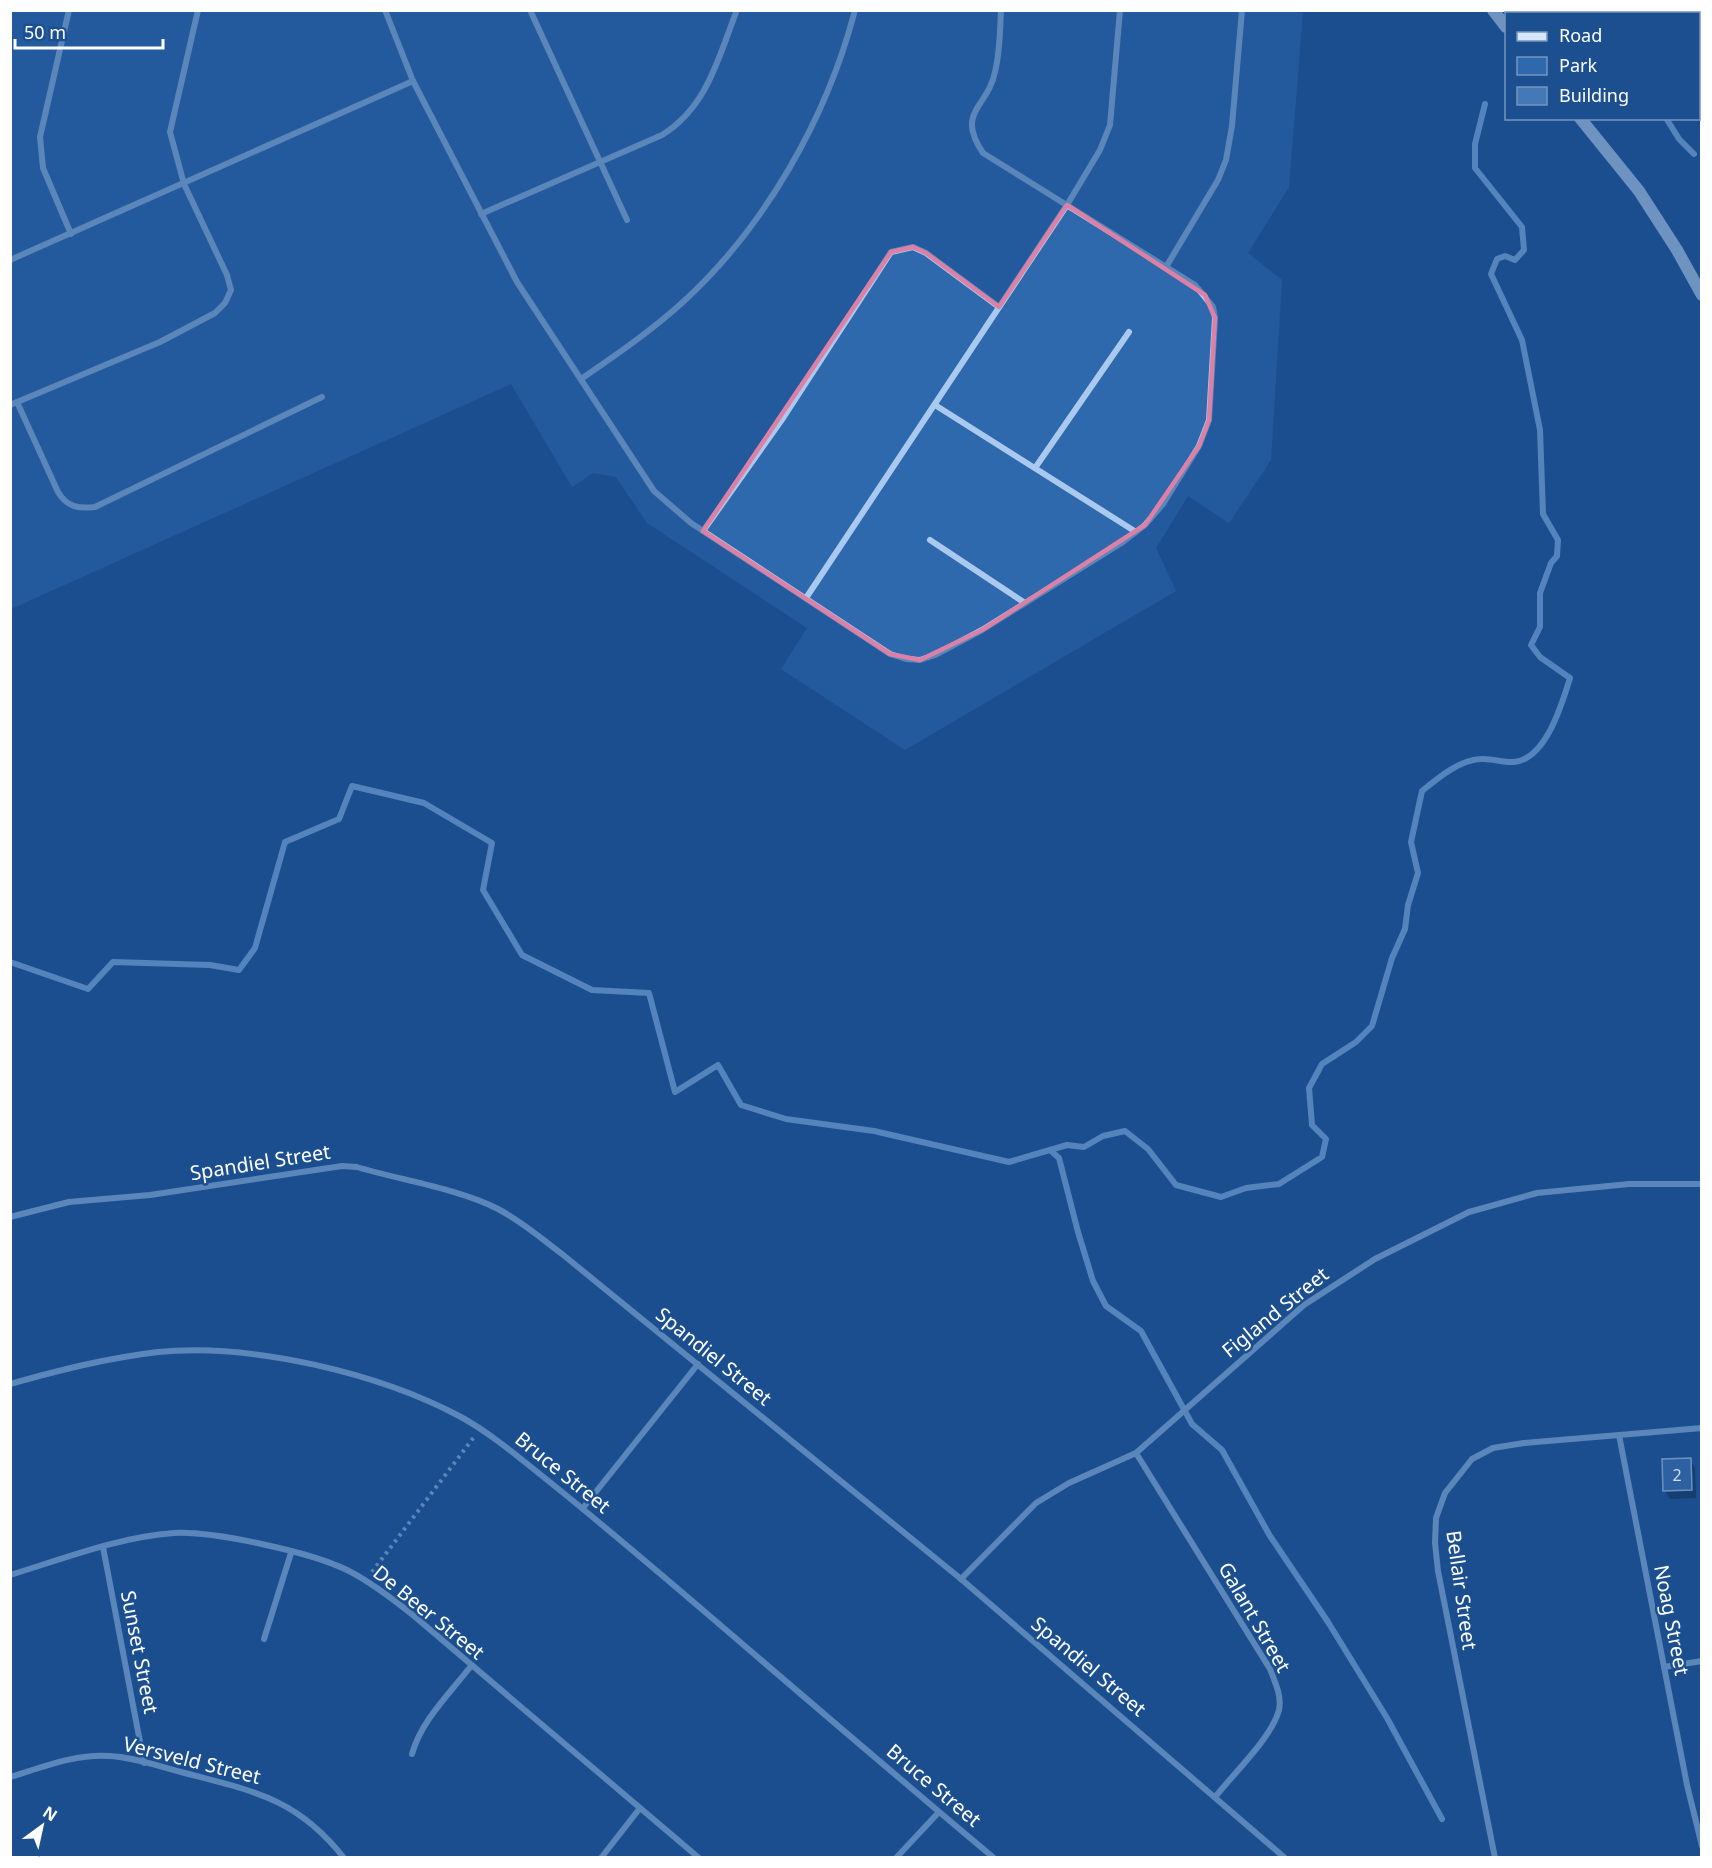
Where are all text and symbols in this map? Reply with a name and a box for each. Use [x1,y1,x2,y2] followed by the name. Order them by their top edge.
[15,12,164,50] scale bar
[1505,12,1700,120] legend
[24,20,66,44] text: 50 m
[1559,23,1602,47] text: Road
[1559,53,1597,77] text: Park
[1559,83,1629,107] text: Building
[188,1138,332,1186] street label: Spandiel Street
[1216,1261,1334,1363] street label: Figland Street
[650,1301,778,1411] street label: Spandiel Street
[510,1425,616,1519] street label: Bruce Street
[1672,1464,1682,1486] house number: 2
[1440,1529,1484,1651] street label: Bellair Street
[1213,1557,1297,1677] street label: Galant Street
[368,1559,490,1665] street label: De Beer Street
[1648,1563,1696,1677] street label: Noag Street
[115,1588,165,1716] street label: Sunset Street
[1026,1610,1152,1722] street label: Spandiel Street
[120,1730,264,1790] street label: Versveld Street
[881,1738,987,1832] street label: Bruce Street
[12,1796,72,1856] north arrow
[39,1801,62,1826] text: N

